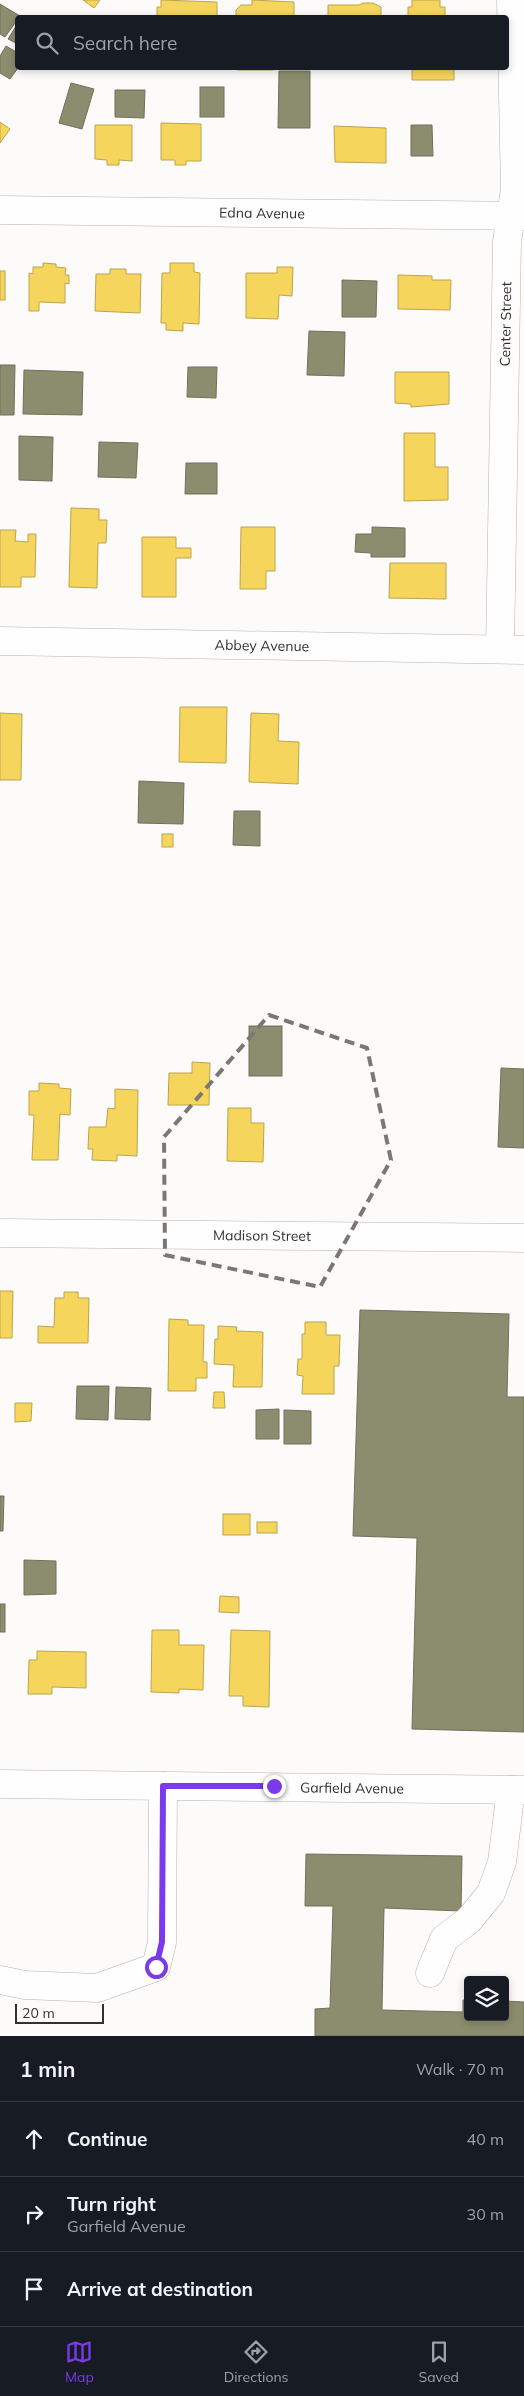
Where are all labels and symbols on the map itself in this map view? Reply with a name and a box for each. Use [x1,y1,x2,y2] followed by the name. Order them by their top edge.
[219,204,305,222] street label: Edna Avenue
[496,281,515,367] street label: Center Street
[215,636,309,655] street label: Abbey Avenue
[213,1226,311,1245] street label: Madison Street
[263,1775,286,1798] route end
[300,1778,404,1798] street label: Garfield Avenue
[145,1956,168,1979] route start
[15,2001,104,2024] scale bar

